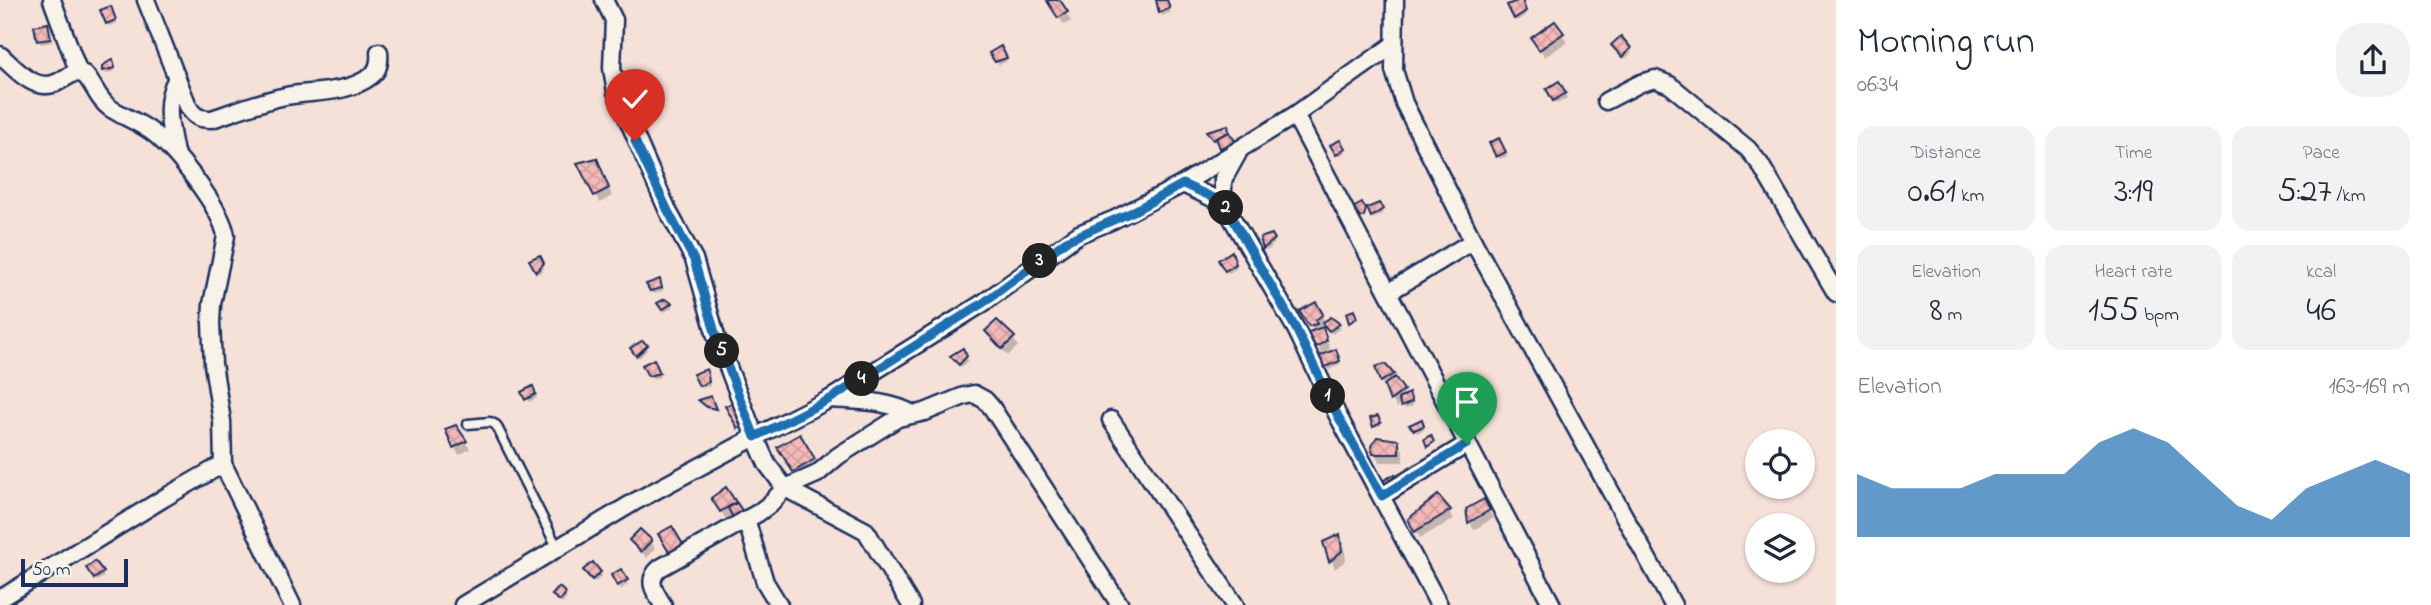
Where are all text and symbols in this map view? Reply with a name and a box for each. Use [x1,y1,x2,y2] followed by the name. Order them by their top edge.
[1857,15,2035,71] text: Morning run
[2336,23,2410,97] button: share
[605,69,665,141] pin
[1857,69,1898,102] text: 06:34
[616,80,654,118] icon: check
[1911,140,1981,167] text: Distance
[2115,140,2152,167] text: Time
[2303,140,2340,167] text: Pace
[1908,167,1956,218] text: 0.61
[2114,167,2153,218] text: 3:19
[2277,167,2332,218] text: 5:27
[1956,183,1984,210] text: km
[2332,183,2365,210] text: /km
[1208,190,1244,226] pin: 2
[1221,194,1230,221] text: 2
[1023,244,1058,278] pin: 3
[1036,247,1043,274] text: 3
[1911,259,1981,286] text: Elevation
[2095,259,2172,286] text: Heart rate
[2306,259,2336,286] text: kcal
[1930,286,1943,337] text: 8
[2088,286,2139,337] text: 155
[2306,286,2336,337] text: 46
[1943,302,1962,329] text: m
[2139,302,2179,329] text: bpm
[704,334,740,368] pin: 5
[716,337,727,364] text: 5
[844,362,880,396] pin: 4
[858,365,865,392] text: 4
[1857,371,1942,404] text: Elevation
[2328,371,2410,404] text: 163–169 m
[1437,372,1497,444] pin
[1310,378,1346,414] pin: 1
[1324,382,1331,409] text: 1
[1448,383,1486,421] icon: arrive
[1745,429,1815,583] map controls
[1745,429,1815,499] button: locate
[1745,513,1815,583] button: layers
[21,556,128,588] scale bar
[32,557,71,584] text: 50 m

